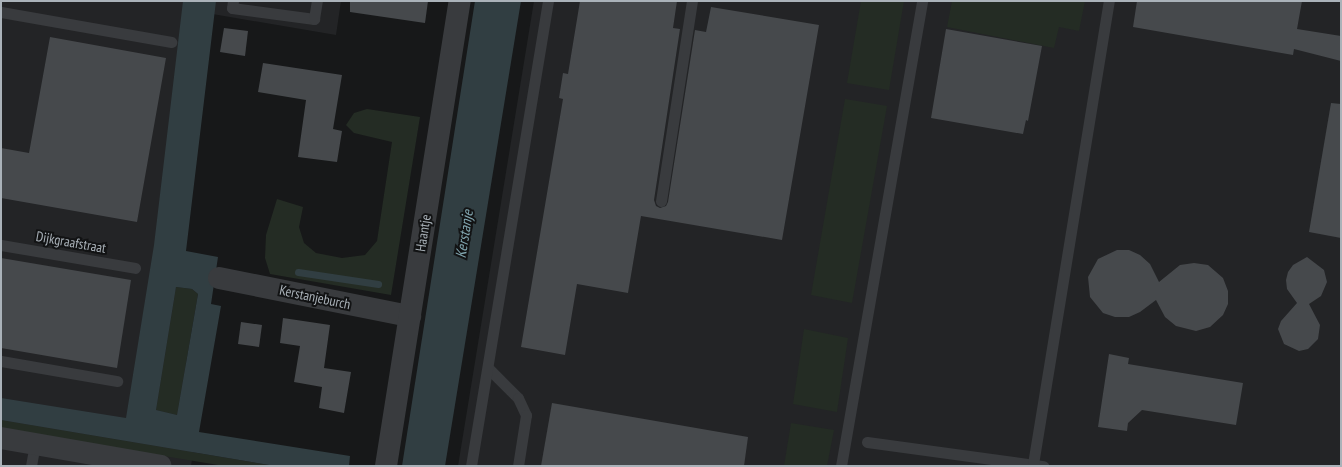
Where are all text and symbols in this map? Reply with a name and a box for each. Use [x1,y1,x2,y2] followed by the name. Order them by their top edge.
[451,209,477,259] water label: Kerstanje
[412,213,434,253] street label: Haantje
[35,228,107,256] street label: Dijkgraafstraat
[278,281,352,313] street label: Kerstanjeburch

